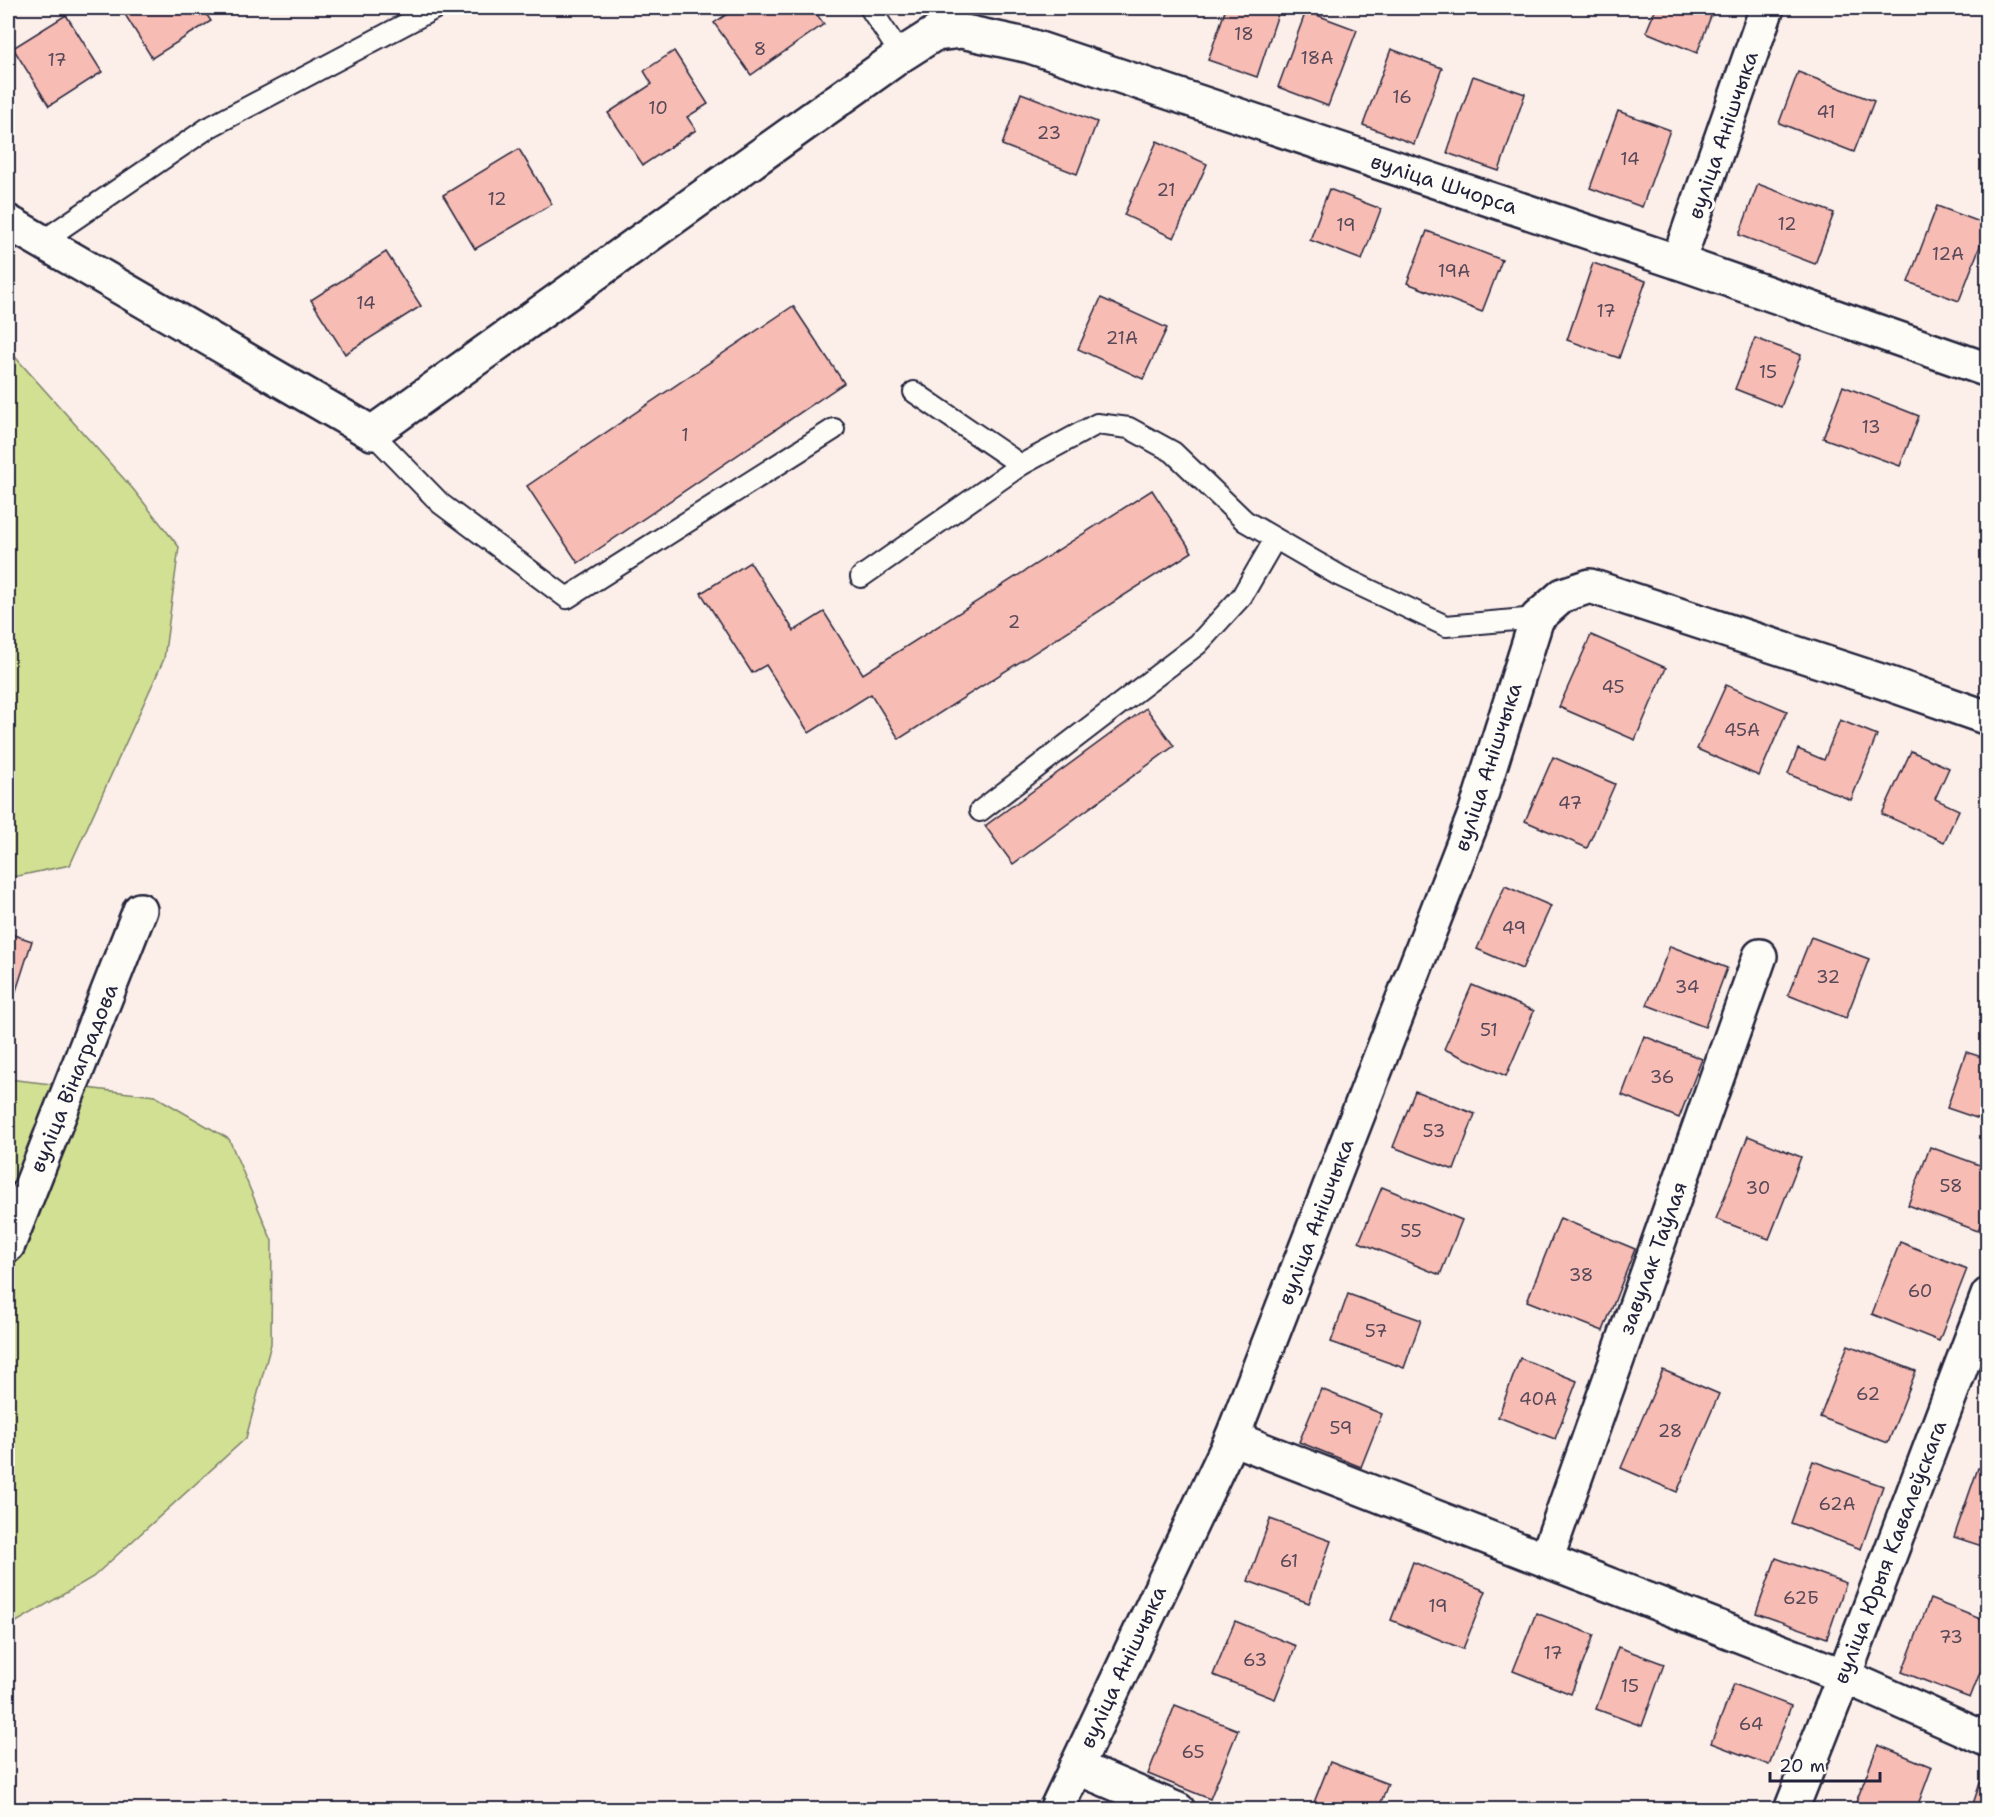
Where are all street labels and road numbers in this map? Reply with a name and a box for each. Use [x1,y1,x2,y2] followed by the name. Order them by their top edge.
[1681,47,1765,223] street label: вуліца Анішчыка
[1367,147,1521,221] street label: вуліца Шчорса
[1448,679,1528,855] street label: вуліца Анішчыка
[23,979,125,1177] street label: вуліца Вінаградова
[1271,1135,1361,1309] street label: вуліца Анішчыка
[1612,1177,1694,1339] street label: завулак Таўлая
[1827,1416,1953,1688] street label: вуліца Юрыя Кавалеўскага
[1073,1581,1173,1753] street label: вуліца Анішчыка

